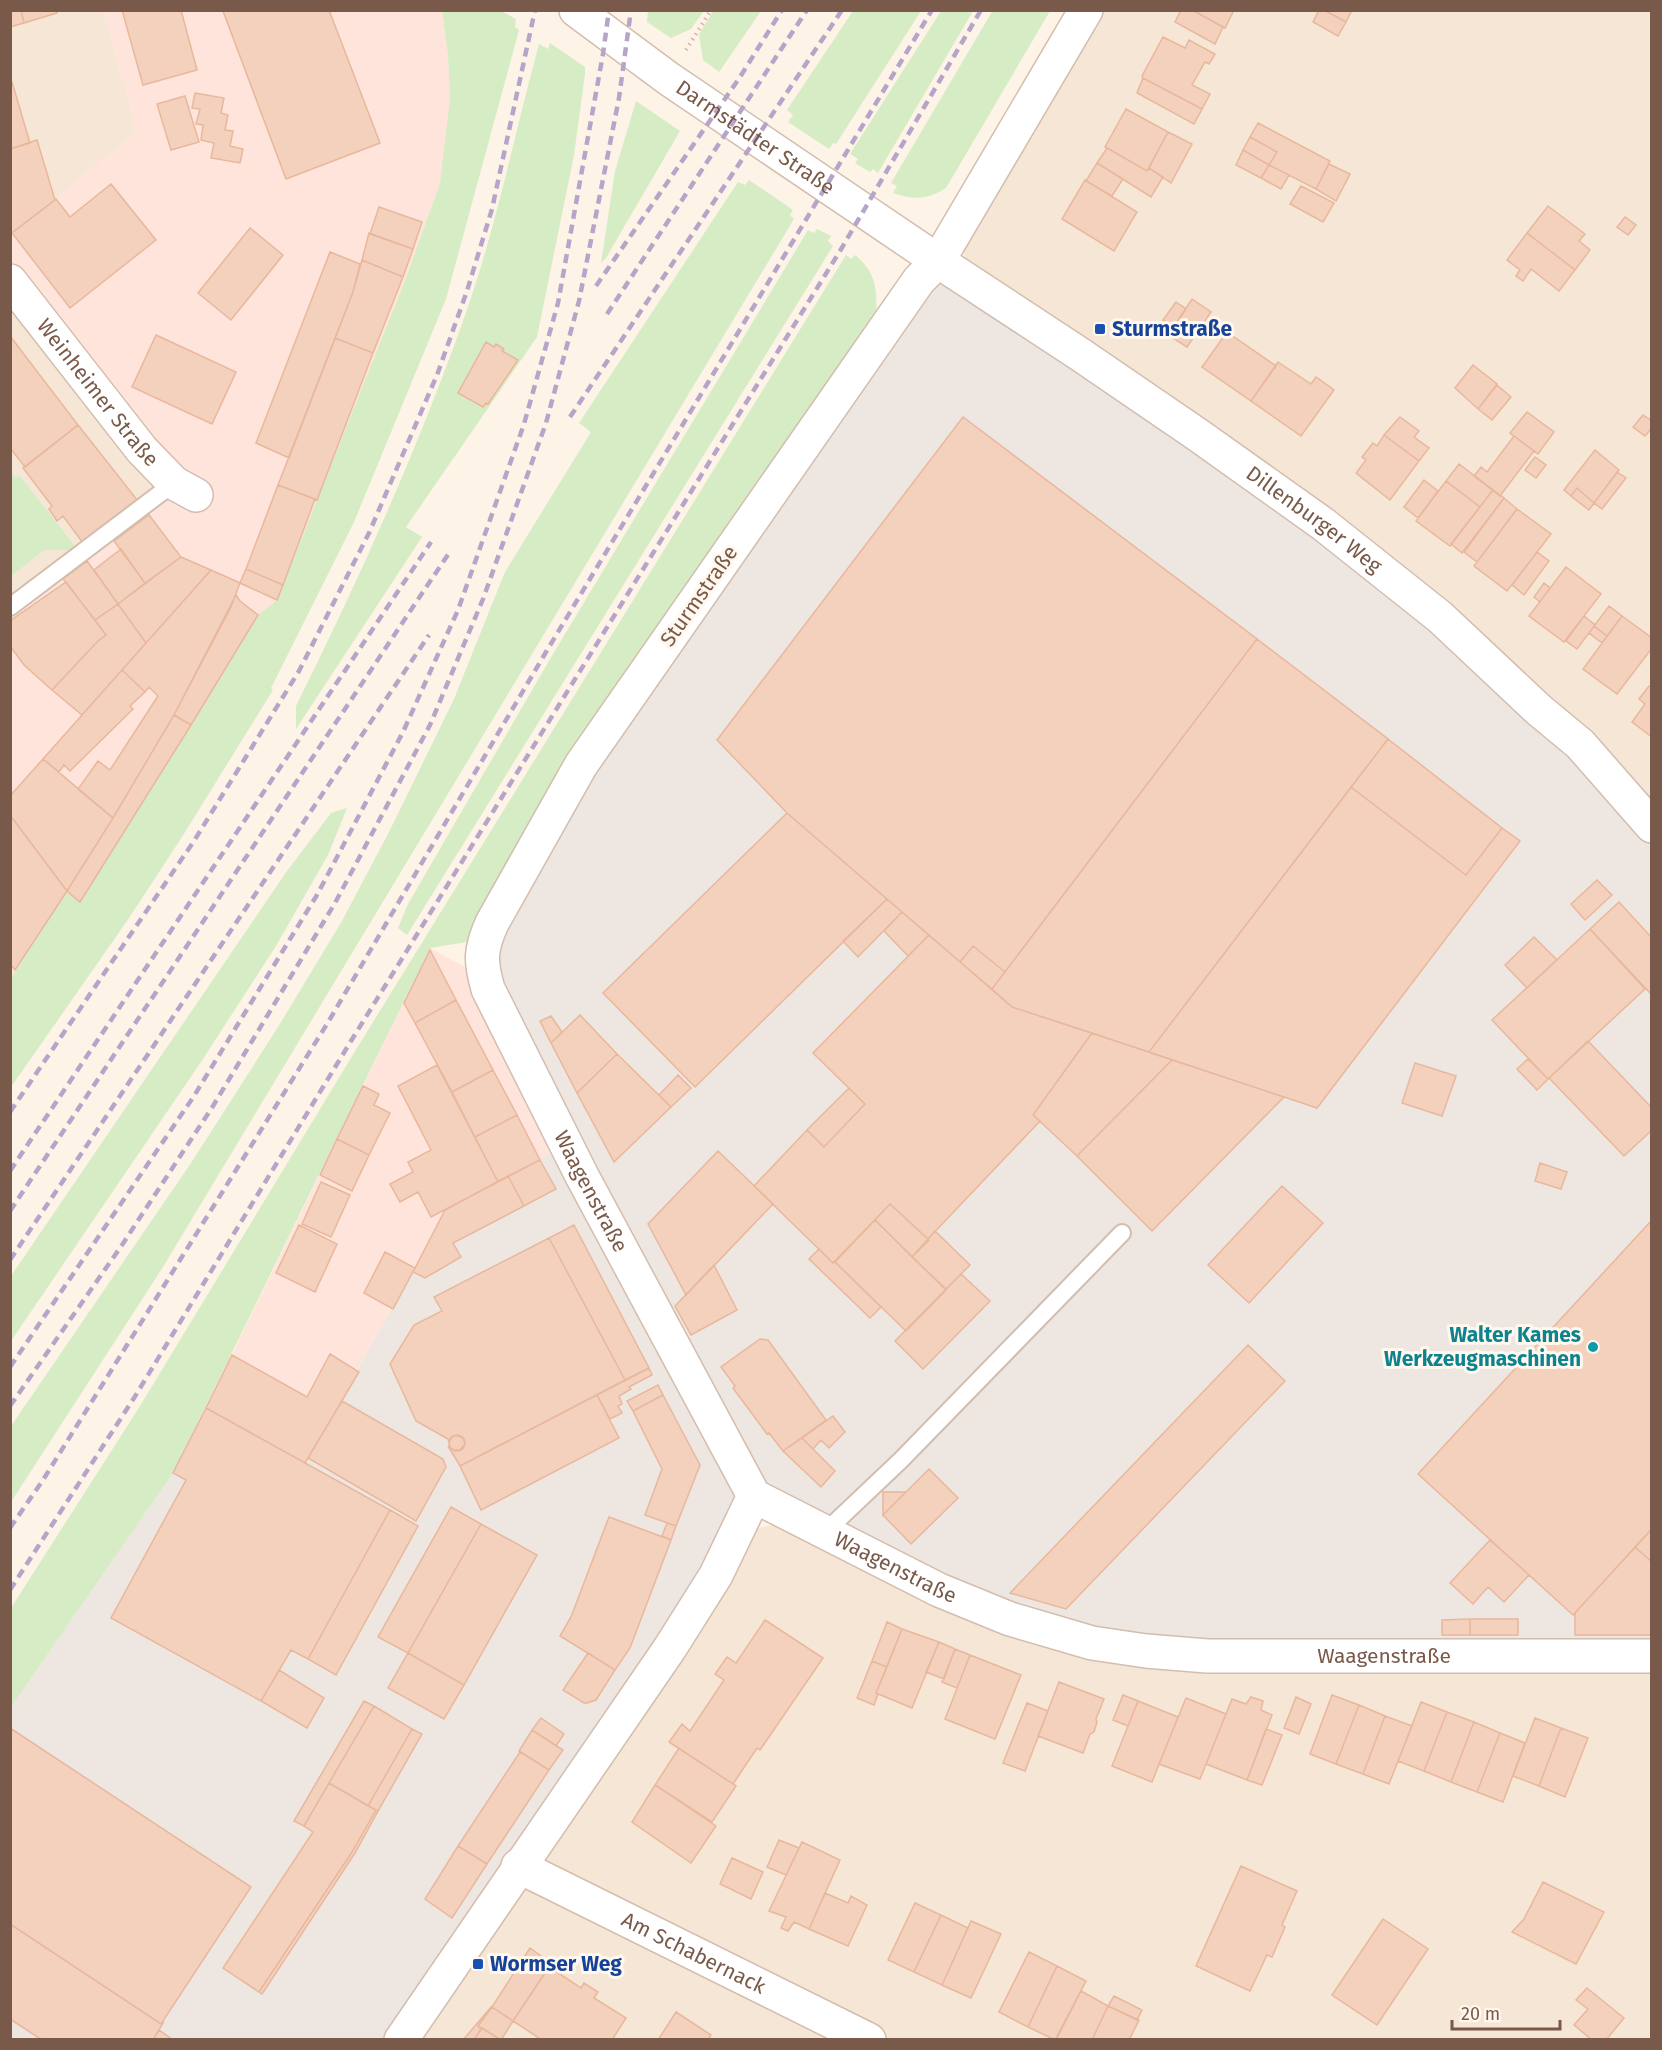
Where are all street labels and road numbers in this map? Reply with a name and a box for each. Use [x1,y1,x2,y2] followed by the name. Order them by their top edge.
[671,74,840,200] street label: Darmstädter Straße
[31,313,164,472] street label: Weinheimer Straße
[1241,460,1387,579] street label: Dillenburger Weg
[655,540,743,652] street label: Sturmstraße
[548,1126,634,1257] street label: Waagenstraße
[830,1526,960,1609] street label: Waagenstraße
[1317,1643,1451,1669] street label: Waagenstraße
[617,1906,770,2000] street label: Am Schabernack

